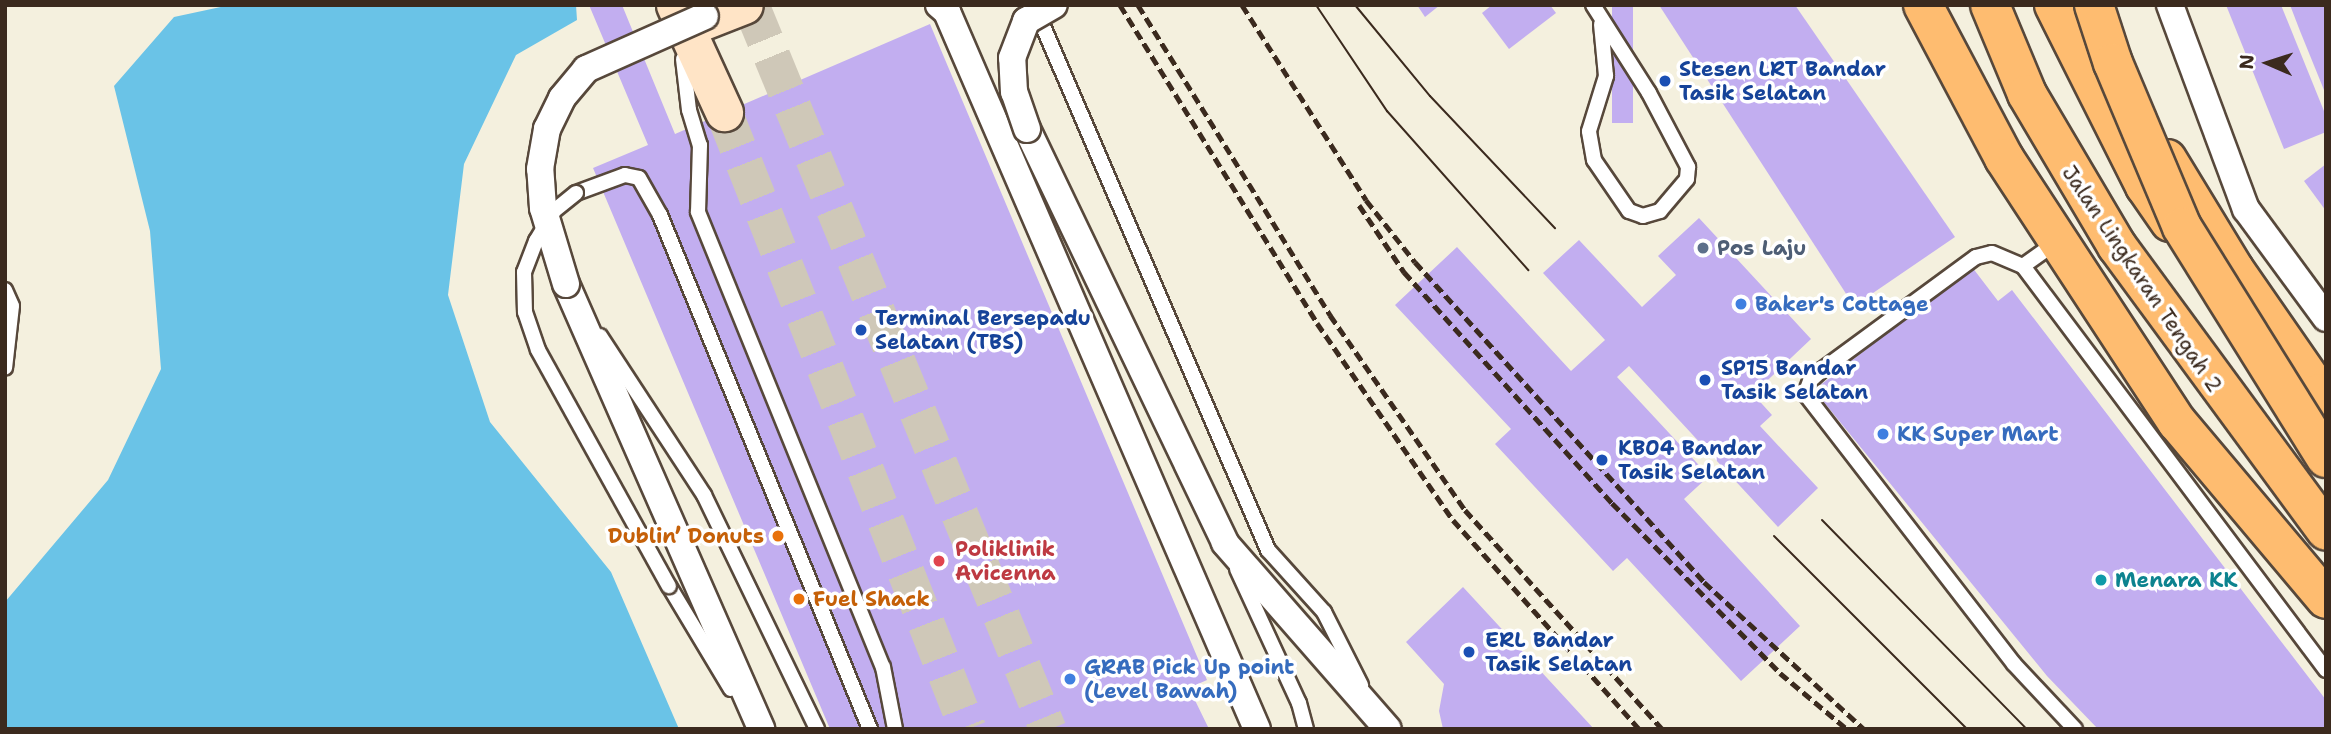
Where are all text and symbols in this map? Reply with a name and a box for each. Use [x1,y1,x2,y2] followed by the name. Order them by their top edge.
[2233,28,2303,98] north arrow
[2234,54,2259,70] text: N
[1679,56,1886,106] place label: Stesen LRT Bandar Tasik Selatan
[1657,73,1673,89] marker: Stesen LRT Bandar Tasik Selatan
[2057,161,2227,397] street label: Jalan Lingkaran Tengah 2
[1717,235,1806,261] place label: Pos Laju
[1695,240,1711,256] marker: Pos Laju
[1755,291,1929,317] place label: Baker's Cottage
[1733,296,1749,312] marker: Baker's Cottage
[875,305,1091,355] place label: Terminal Bersepadu Selatan (TBS)
[853,322,869,338] marker: Terminal Bersepadu Selatan (TBS)
[1721,355,1868,405] place label: SP15 Bandar Tasik Selatan
[1695,370,1715,390] marker: SP15 Bandar Tasik Selatan
[1897,421,2059,447] place label: KK Super Mart
[1875,426,1891,442] marker: KK Super Mart
[1618,435,1765,485] place label: KB04 Bandar Tasik Selatan
[1592,450,1612,470] marker: KB04 Bandar Tasik Selatan
[608,523,764,549] place label: Dublin’ Donuts
[770,528,786,544] marker: Dublin’ Donuts
[955,536,1056,586] place label: Poliklinik Avicenna
[929,551,949,571] marker: Poliklinik Avicenna
[2115,567,2238,593] place label: Menara KK
[2093,572,2109,588] marker: Menara KK
[813,586,930,612] place label: Fuel Shack
[791,591,807,607] marker: Fuel Shack
[1485,627,1632,677] place label: ERL Bandar Tasik Selatan
[1459,642,1479,662] marker: ERL Bandar Tasik Selatan
[1084,654,1294,704] place label: GRAB Pick Up point (Level Bawah)
[1062,671,1078,687] marker: GRAB Pick Up point (Level Bawah)

